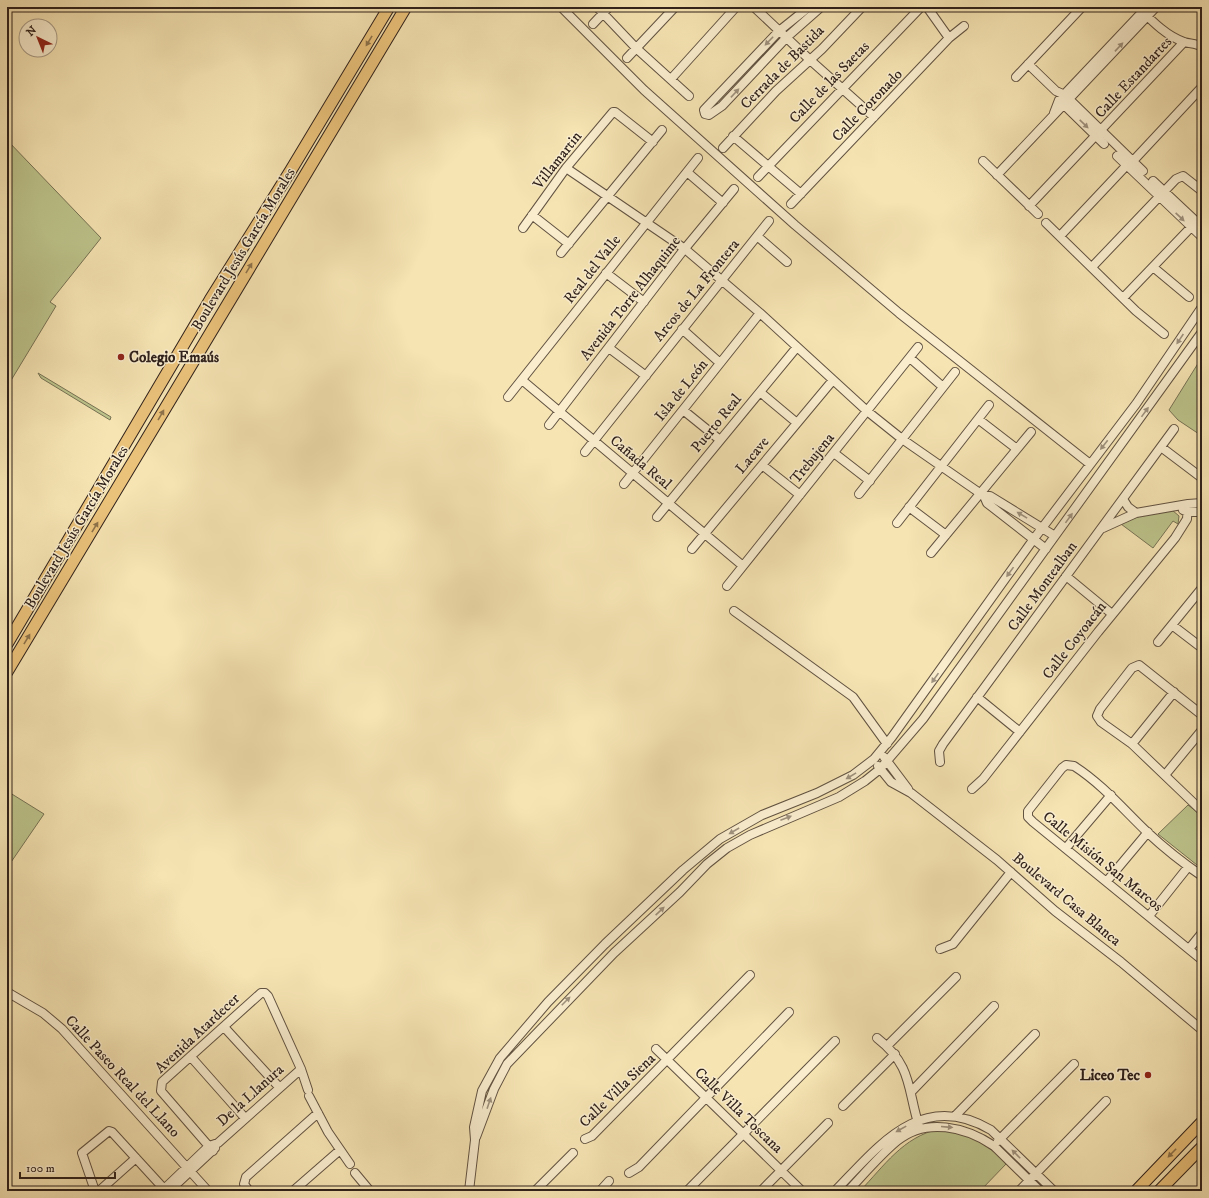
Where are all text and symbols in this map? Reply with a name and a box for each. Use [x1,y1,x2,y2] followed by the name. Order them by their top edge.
[18,18,58,58] north arrow
[736,21,829,113] street label: Cerrada de Bastida
[24,23,40,40] text: N
[1091,33,1176,122] street label: Calle Estandartes
[366,35,373,47] one-way arrow
[764,36,774,46] one-way arrow
[785,37,873,128] street label: Calle de las Saetas
[1115,42,1124,52] one-way arrow
[828,65,907,146] street label: Calle Coronado
[730,88,739,98] one-way arrow
[1079,120,1089,129] one-way arrow
[528,127,586,194] street label: Villamartin
[187,164,300,334] street label: Boulevard Jesús García Morales
[1175,212,1185,221] one-way arrow
[560,231,625,307] street label: Real del Valle
[576,232,685,364] street label: Avenida Torre Alhaquime
[649,235,744,345] street label: Arcos de La Frontera
[246,262,253,274] one-way arrow
[1177,333,1184,345] one-way arrow
[129,348,219,367] place label: Colegio Emaús
[116,352,126,362] marker: Colegio Emaús
[651,355,712,425] street label: Isla de León
[687,390,746,457] street label: Puerto Real
[1141,407,1149,418] one-way arrow
[157,410,164,421] one-way arrow
[786,429,839,488] street label: Trebujena
[606,431,676,494] street label: Cañada Real
[731,433,773,478] street label: Lacave
[1100,439,1109,450] one-way arrow
[20,442,133,612] street label: Boulevard Jesús García Morales
[1016,512,1028,519] one-way arrow
[1064,512,1073,523] one-way arrow
[91,521,98,533] one-way arrow
[1003,538,1081,635] street label: Calle Montealban
[1007,567,1015,577] one-way arrow
[1038,598,1111,683] street label: Calle Coyoacán
[24,633,31,645] one-way arrow
[931,673,939,683] one-way arrow
[845,772,857,779] one-way arrow
[1039,807,1167,916] street label: Calle Misión San Marcos
[780,815,792,821] one-way arrow
[728,828,740,835] one-way arrow
[1009,848,1125,951] street label: Boulevard Casa Blanca
[655,906,665,916] one-way arrow
[151,989,244,1077] street label: Avenida Atardecer
[561,996,571,1006] one-way arrow
[61,1011,184,1141] street label: Calle Paseo Real del Llano
[575,1049,660,1131] street label: Calle Villa Siena
[213,1060,288,1130] street label: De la Llanura
[690,1063,787,1158] street label: Calle Villa Toscana
[1080,1066,1141,1085] place label: Liceo Tec
[1143,1070,1153,1080] marker: Liceo Tec
[486,1097,492,1109] one-way arrow
[941,1124,953,1131] one-way arrow
[895,1125,907,1132] one-way arrow
[1167,1148,1177,1158] one-way arrow
[1011,1149,1021,1159] one-way arrow
[20,1154,115,1180] scale bar
[26,1161,55,1176] text: 100 m

